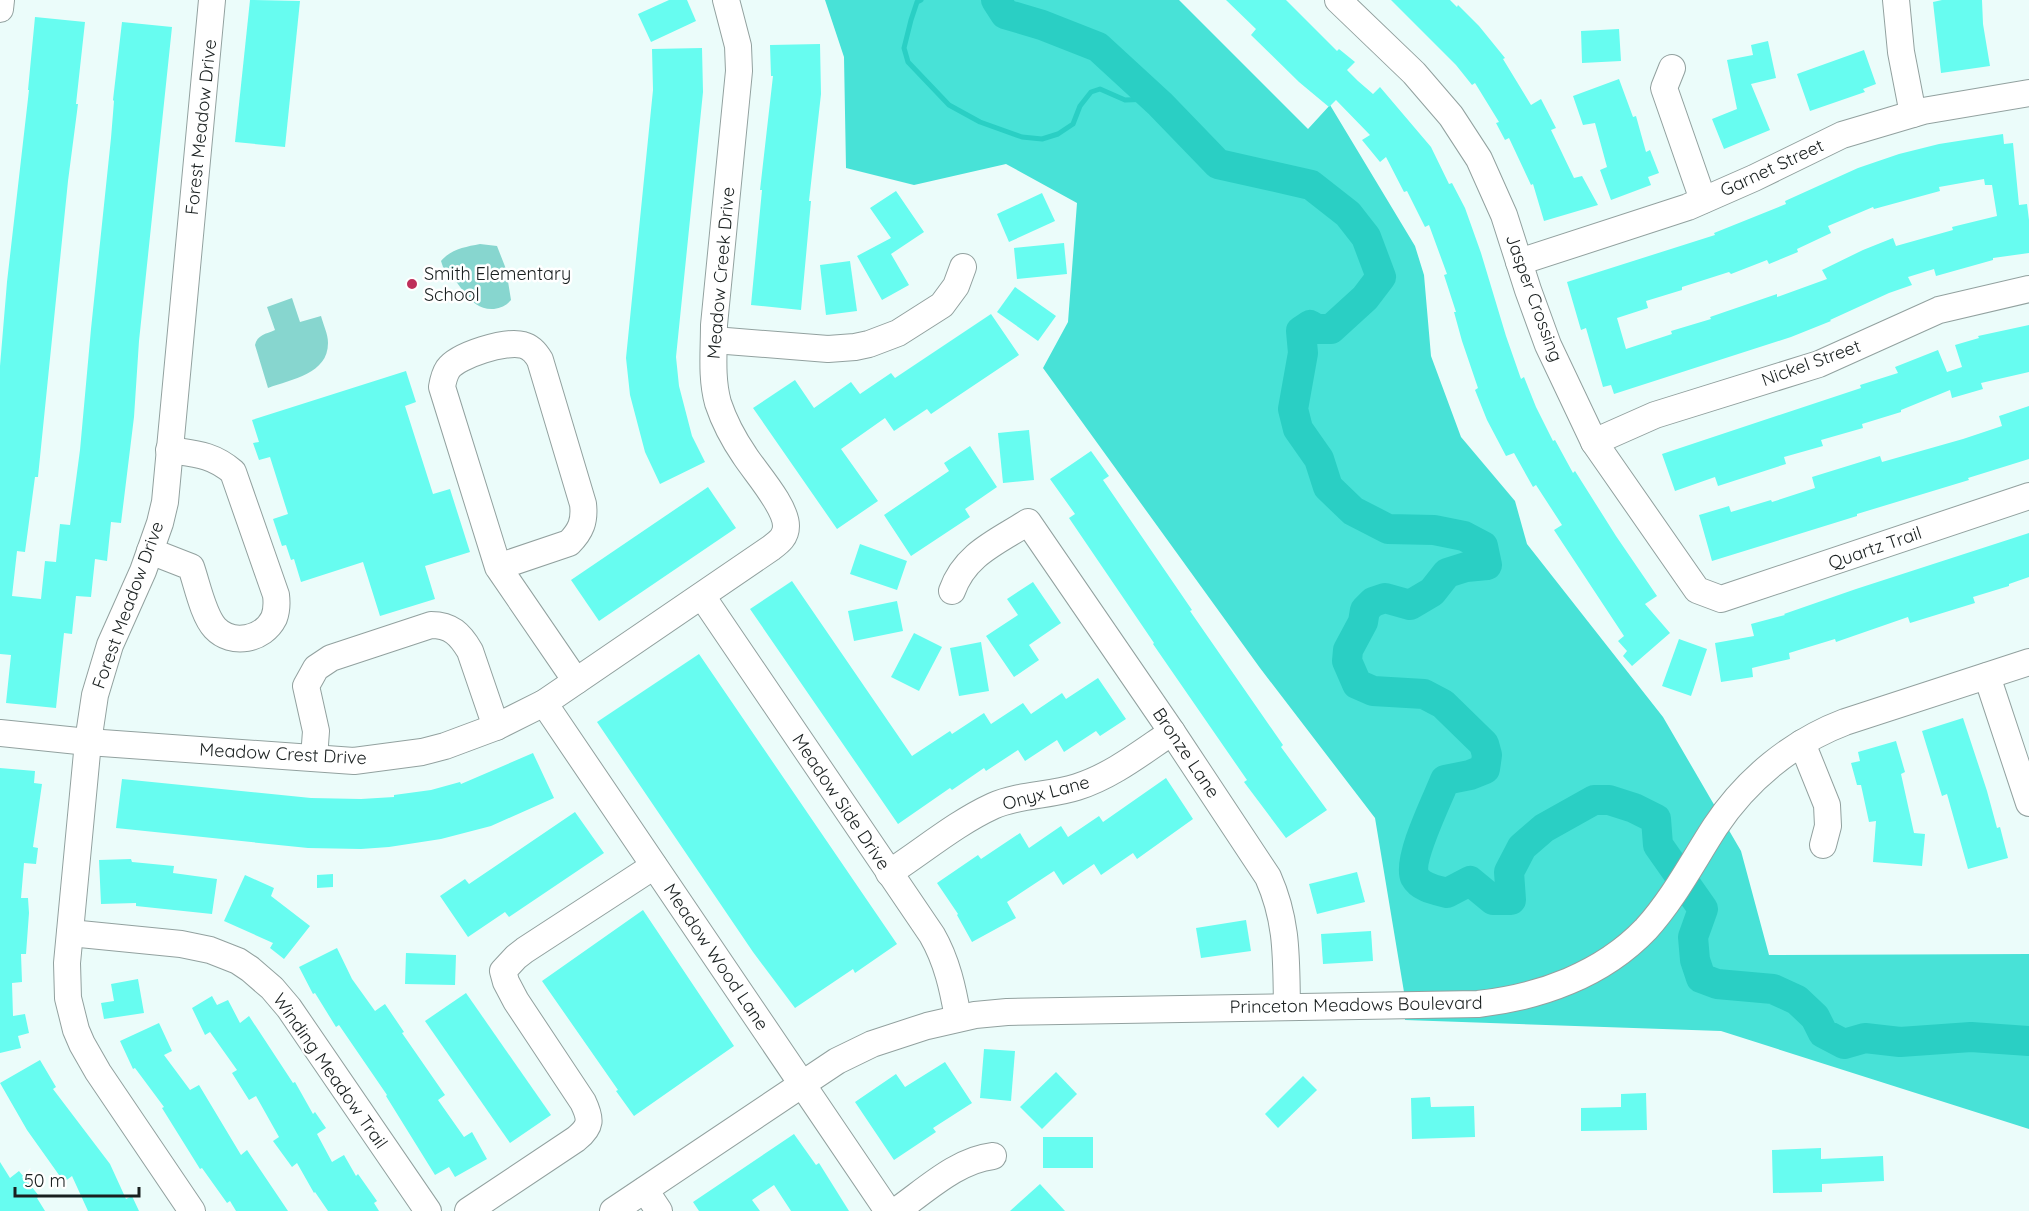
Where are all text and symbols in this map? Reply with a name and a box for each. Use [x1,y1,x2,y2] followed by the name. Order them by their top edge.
[180,38,221,216] street label: Forest Meadow Drive
[1716,134,1827,202] street label: Garnet Street
[702,186,739,360] street label: Meadow Creek Drive
[1501,231,1568,365] street label: Jasper Crossing
[424,262,571,306] place label: Smith Elementary School
[405,277,419,291] marker: Smith Elementary School
[1758,334,1864,391] street label: Nickel Street
[87,518,169,692] street label: Forest Meadow Drive
[1825,521,1924,574] street label: Quartz Trail
[1148,703,1225,802] street label: Bronze Lane
[787,729,896,874] street label: Meadow Side Drive
[199,738,367,769] street label: Meadow Crest Drive
[1000,770,1092,815] street label: Onyx Lane
[659,879,774,1034] street label: Meadow Wood Lane
[268,988,393,1153] street label: Winding Meadow Trail
[1229,991,1483,1018] street label: Princeton Meadows Boulevard
[15,1160,140,1198] scale bar
[24,1169,66,1192] text: 50 m

